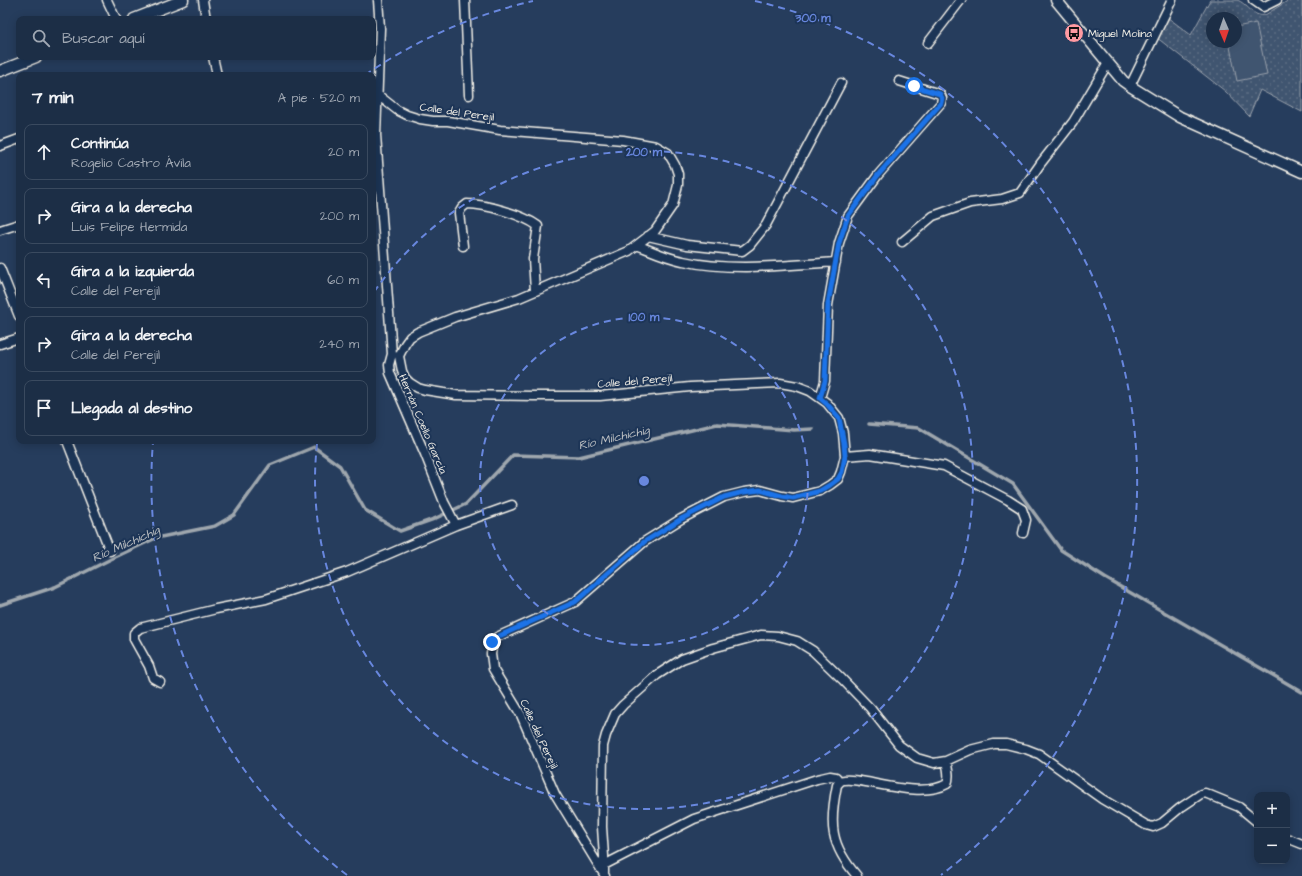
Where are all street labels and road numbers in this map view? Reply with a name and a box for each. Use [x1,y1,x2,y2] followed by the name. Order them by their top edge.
[419,99,496,125] street label: Calle del Perejil
[597,370,673,392] street label: Calle del Perejil
[395,372,451,477] street label: Hernán Coello García
[516,697,562,772] street label: Calle del Perejil

